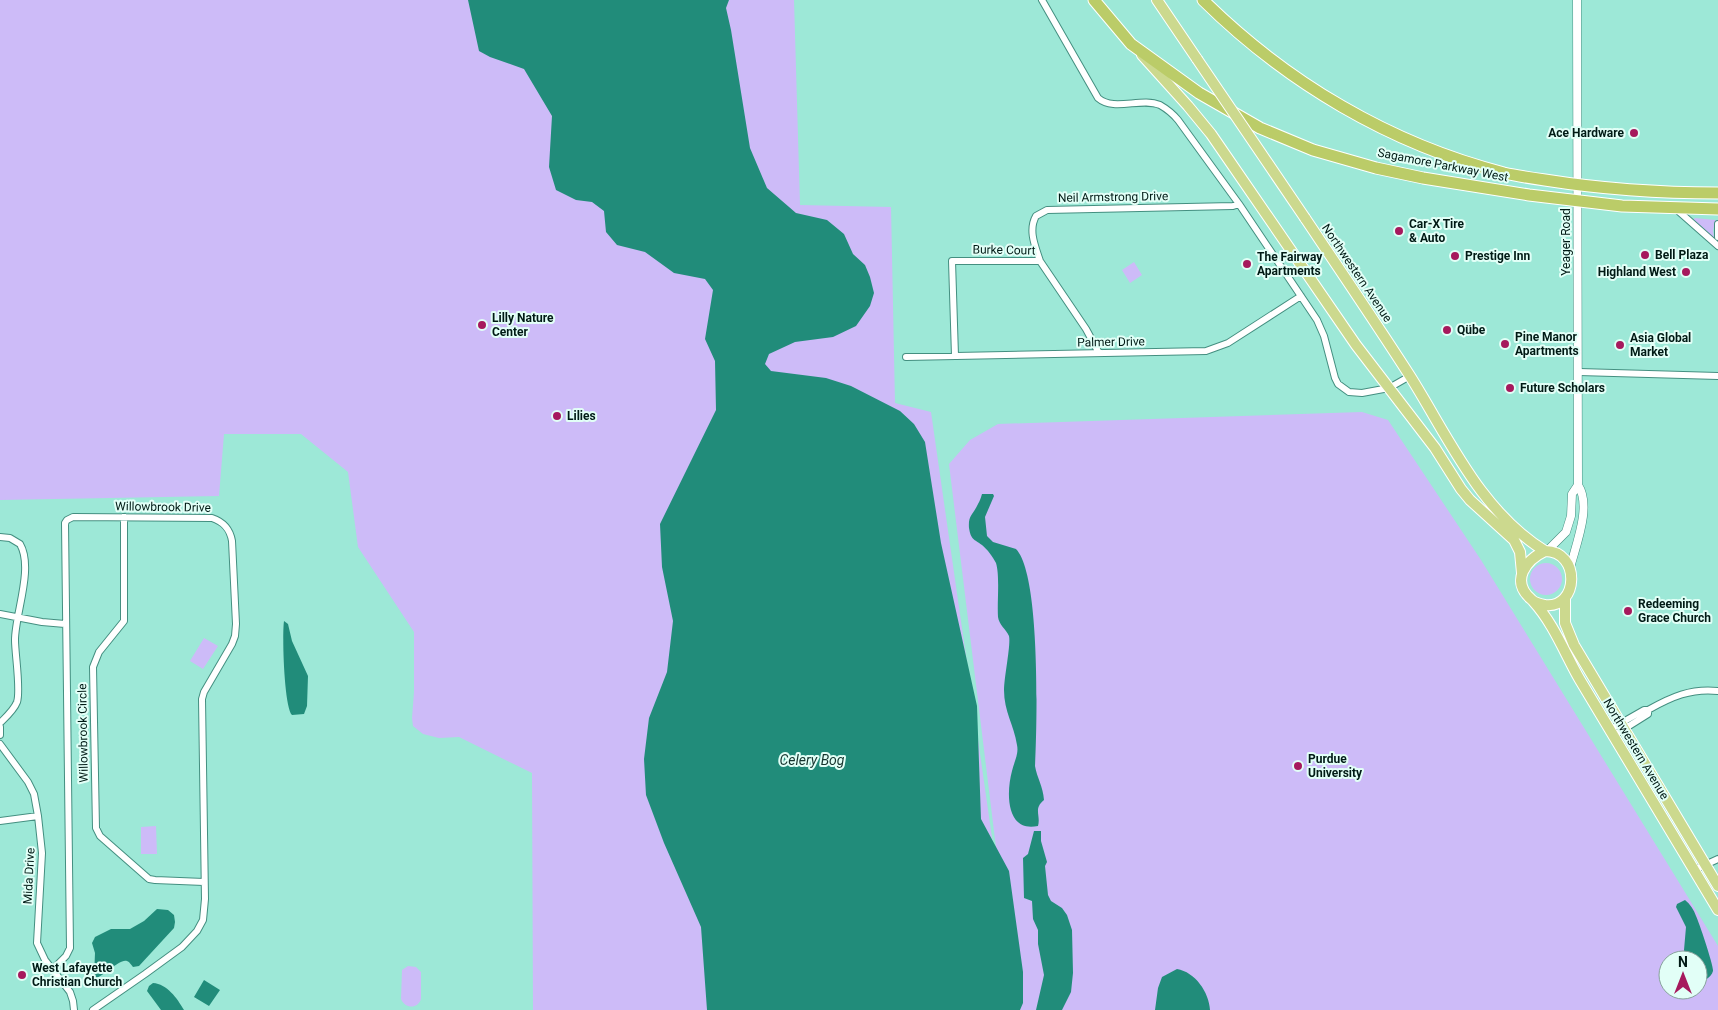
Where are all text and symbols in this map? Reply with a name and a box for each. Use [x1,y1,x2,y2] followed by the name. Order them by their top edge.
[1548,126,1625,140] place label: Ace Hardware
[1628,127,1640,139] marker: Ace Hardware
[1376,145,1510,185] street label: Sagamore Parkway West
[1058,189,1168,205] street label: Neil Armstrong Drive
[1559,208,1573,276] street label: Yeager Road
[1409,217,1465,245] place label: Car-X Tire & Auto
[1319,221,1395,325] street label: Northwestern Avenue
[1393,225,1405,237] marker: Car-X Tire & Auto
[972,242,1036,258] street label: Burke Court
[1655,248,1709,262] place label: Bell Plaza
[1465,249,1530,263] place label: Prestige Inn
[1639,249,1651,261] marker: Bell Plaza
[1257,250,1323,278] place label: The Fairway Apartments
[1449,250,1461,262] marker: Prestige Inn
[1241,258,1253,270] marker: The Fairway Apartments
[1598,265,1676,279] place label: Highland West
[1680,266,1692,278] marker: Highland West
[492,311,554,339] place label: Lilly Nature Center
[476,319,488,331] marker: Lilly Nature Center
[1457,323,1486,337] place label: Qübe
[1441,324,1453,336] marker: Qübe
[1515,330,1579,358] place label: Pine Manor Apartments
[1630,331,1691,359] place label: Asia Global Market
[1077,334,1145,350] street label: Palmer Drive
[1499,338,1511,350] marker: Pine Manor Apartments
[1614,339,1626,351] marker: Asia Global Market
[1520,381,1605,395] place label: Future Scholars
[1504,382,1516,394] marker: Future Scholars
[567,409,596,423] place label: Lilies
[551,410,563,422] marker: Lilies
[115,499,211,515] street label: Willowbrook Drive
[1638,597,1711,625] place label: Redeeming Grace Church
[1622,605,1634,617] marker: Redeeming Grace Church
[75,683,91,783] street label: Willowbrook Circle
[1600,696,1672,802] street label: Northwestern Avenue
[780,752,845,768] water label: Celery Bog
[1308,752,1363,780] place label: Purdue University
[1292,760,1304,772] marker: Purdue University
[21,847,37,905] street label: Mida Drive
[1658,950,1708,1000] north arrow
[1678,954,1688,970] text: N
[32,961,123,989] place label: West Lafayette Christian Church
[16,969,28,981] marker: West Lafayette Christian Church

